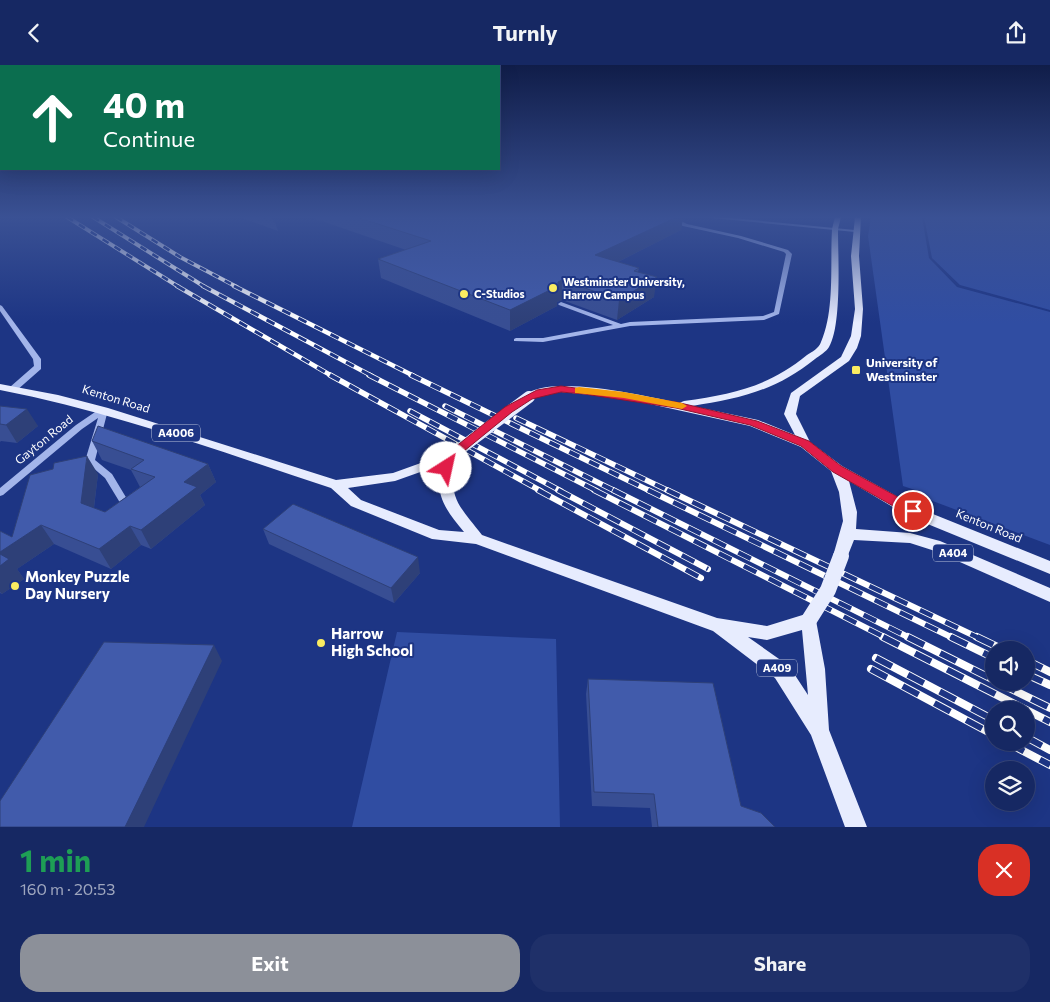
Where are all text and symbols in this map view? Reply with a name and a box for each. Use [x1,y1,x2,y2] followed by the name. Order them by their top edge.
[20,19,48,47] icon: back
[492,19,558,46] text: Turnly
[1002,19,1030,47] icon: share
[103,82,185,125] text: 40 m
[20,85,85,150] icon: ahead
[103,125,195,152] text: Continue
[563,275,685,301] place label: Westminster University, Harrow Campus
[547,282,559,294] marker: Westminster University, Harrow Campus
[474,287,525,300] place label: C-Studios
[458,288,470,300] marker: C-Studios
[866,355,937,383] place label: University of Westminster
[850,364,862,376] marker: University of Westminster
[81,381,152,415] street label: Kenton Road
[12,412,75,467] street label: Gayton Road
[152,424,200,441] road number: A4006
[419,441,471,493] position arrow
[892,490,934,532] pin
[899,497,927,525] icon: arrive
[954,505,1025,545] street label: Kenton Road
[933,544,973,561] road number: A404
[25,567,130,602] place label: Monkey Puzzle Day Nursery
[9,580,21,592] marker: Monkey Puzzle Day Nursery
[331,624,413,659] place label: Harrow High School
[315,637,327,649] marker: Harrow High School
[985,641,1035,811] map controls
[985,641,1035,691] button: sound
[757,659,797,677] road number: A409
[985,701,1035,751] button: search
[985,761,1035,811] button: layers
[20,841,91,878] text: 1 min
[978,844,1030,896] button: close
[20,879,115,898] text: 160 m · 20:53
[20,934,520,992] button: Exit
[530,934,1030,992] button: Share

